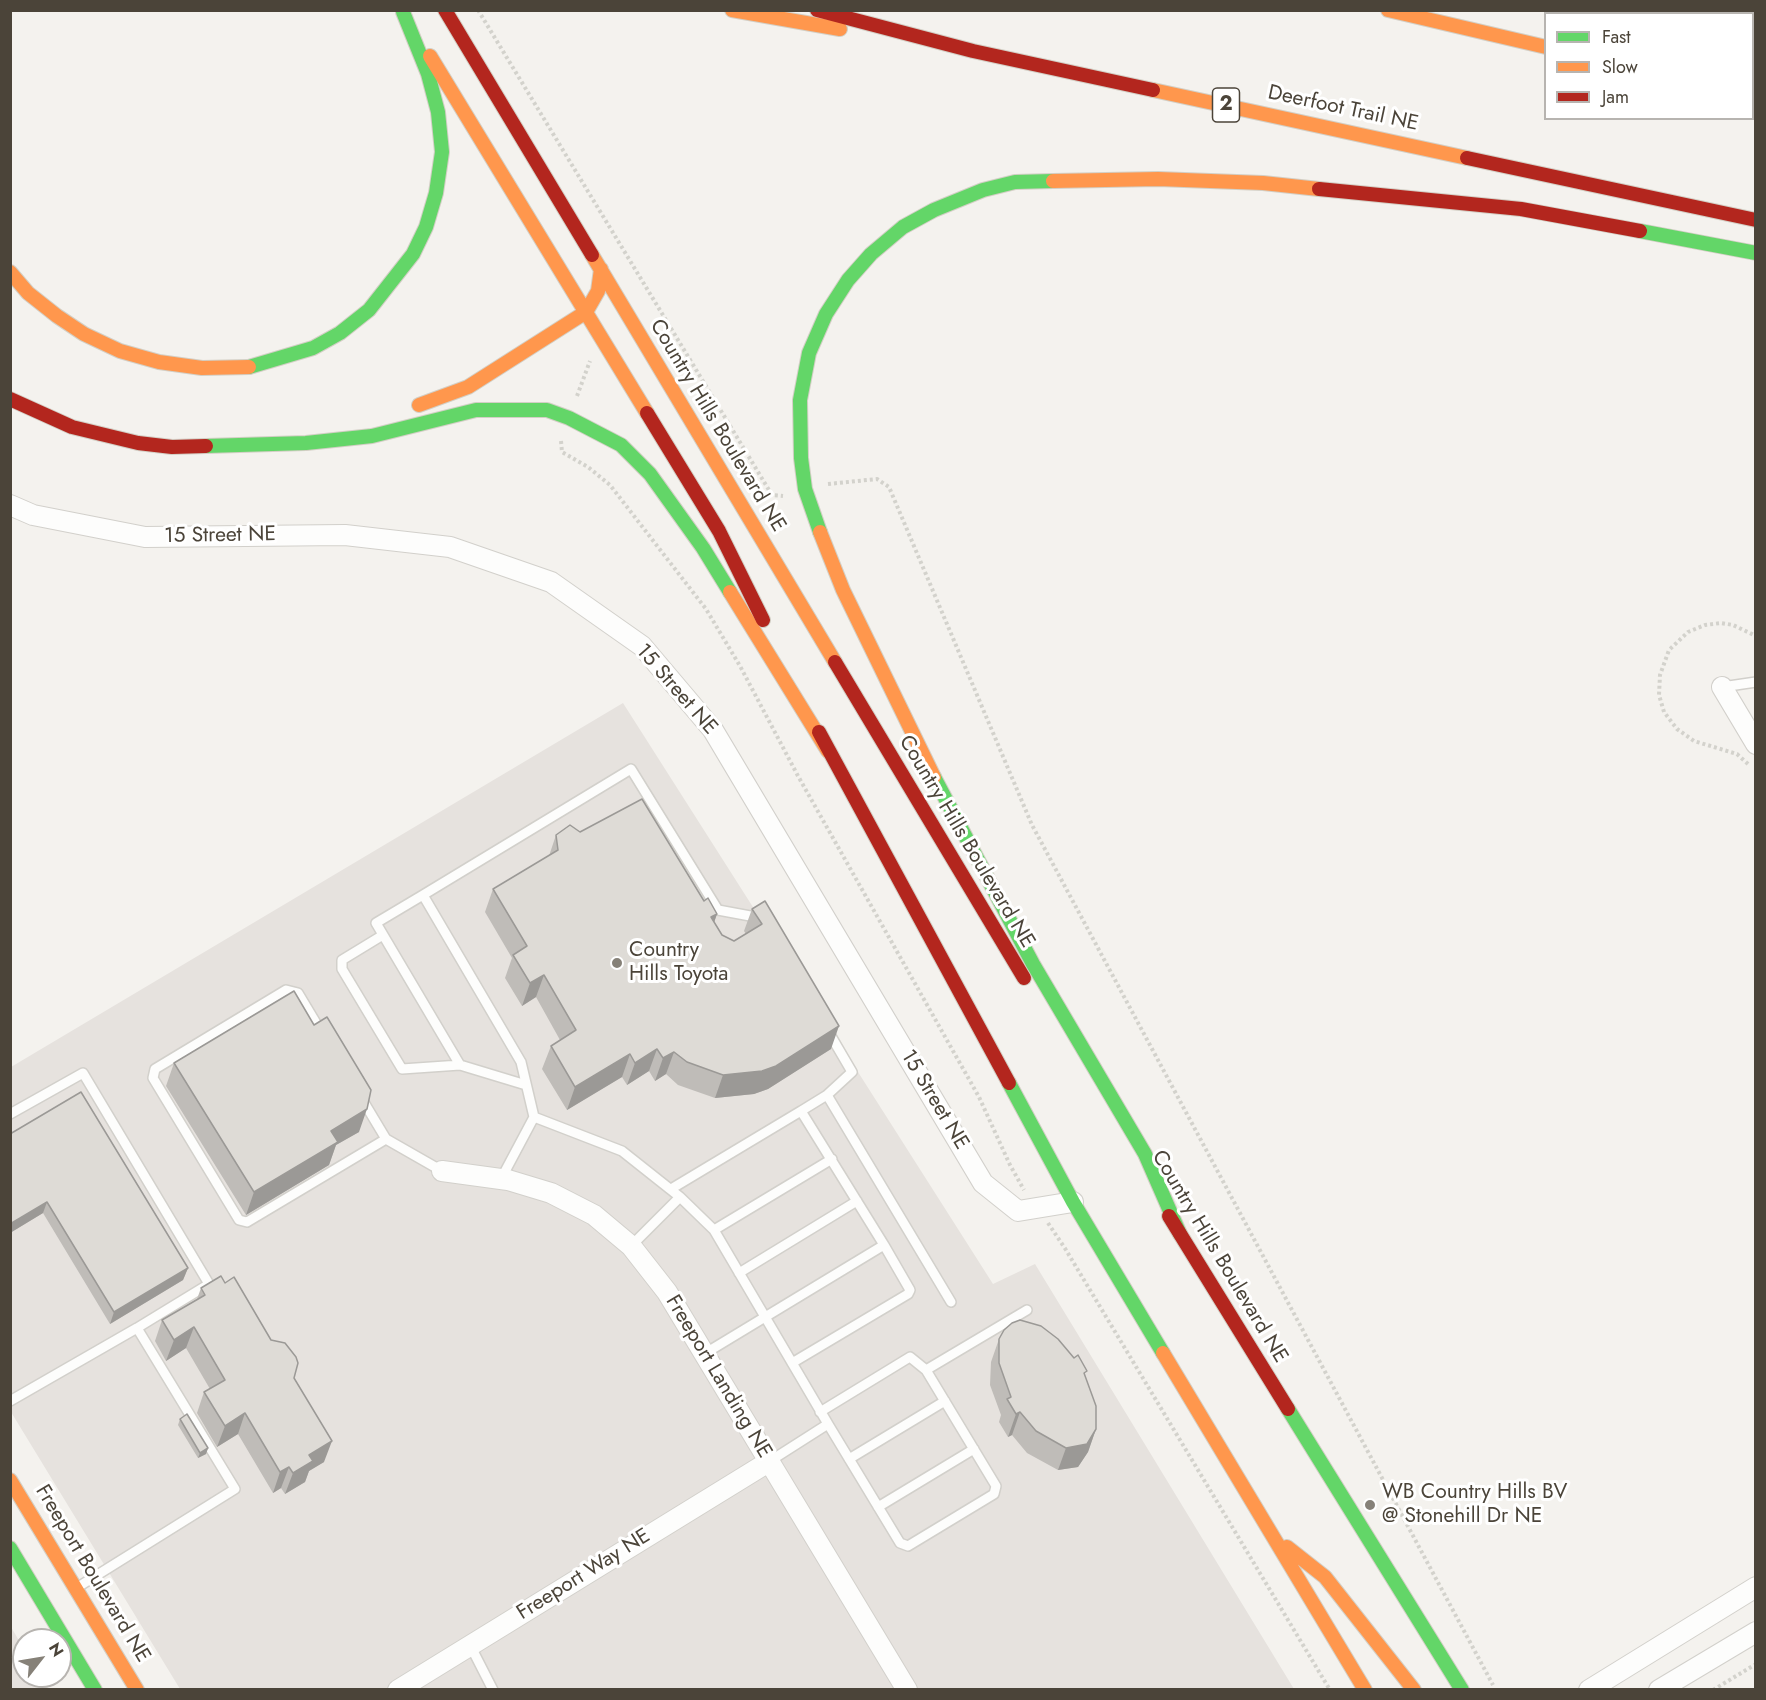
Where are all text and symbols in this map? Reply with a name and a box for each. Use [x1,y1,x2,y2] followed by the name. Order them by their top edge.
[1544,12,1754,120] legend
[1602,24,1631,50] text: Fast
[1602,54,1638,80] text: Slow
[1265,81,1421,137] street label: Deerfoot Trail NE
[1602,84,1629,110] text: Jam
[1212,88,1240,122] road number: 2
[644,315,790,537] street label: Country Hills Boulevard NE
[164,522,276,550] street label: 15 Street NE
[630,640,722,740] street label: 15 Street NE
[893,731,1039,953] street label: Country Hills Boulevard NE
[629,938,728,988] place label: Country Hills Toyota
[610,956,624,970] marker: Country Hills Toyota
[894,1046,974,1154] street label: 15 Street NE
[1146,1146,1292,1368] street label: Country Hills Boulevard NE
[659,1291,777,1463] street label: Freeport Landing NE
[1382,1480,1567,1530] place label: WB Country Hills BV @ Stonehill Dr NE
[29,1481,155,1667] street label: Freeport Boulevard NE
[1363,1498,1377,1512] marker: WB Country Hills BV @ Stonehill Dr NE
[513,1524,655,1626] street label: Freeport Way NE
[12,1628,72,1688] north arrow

